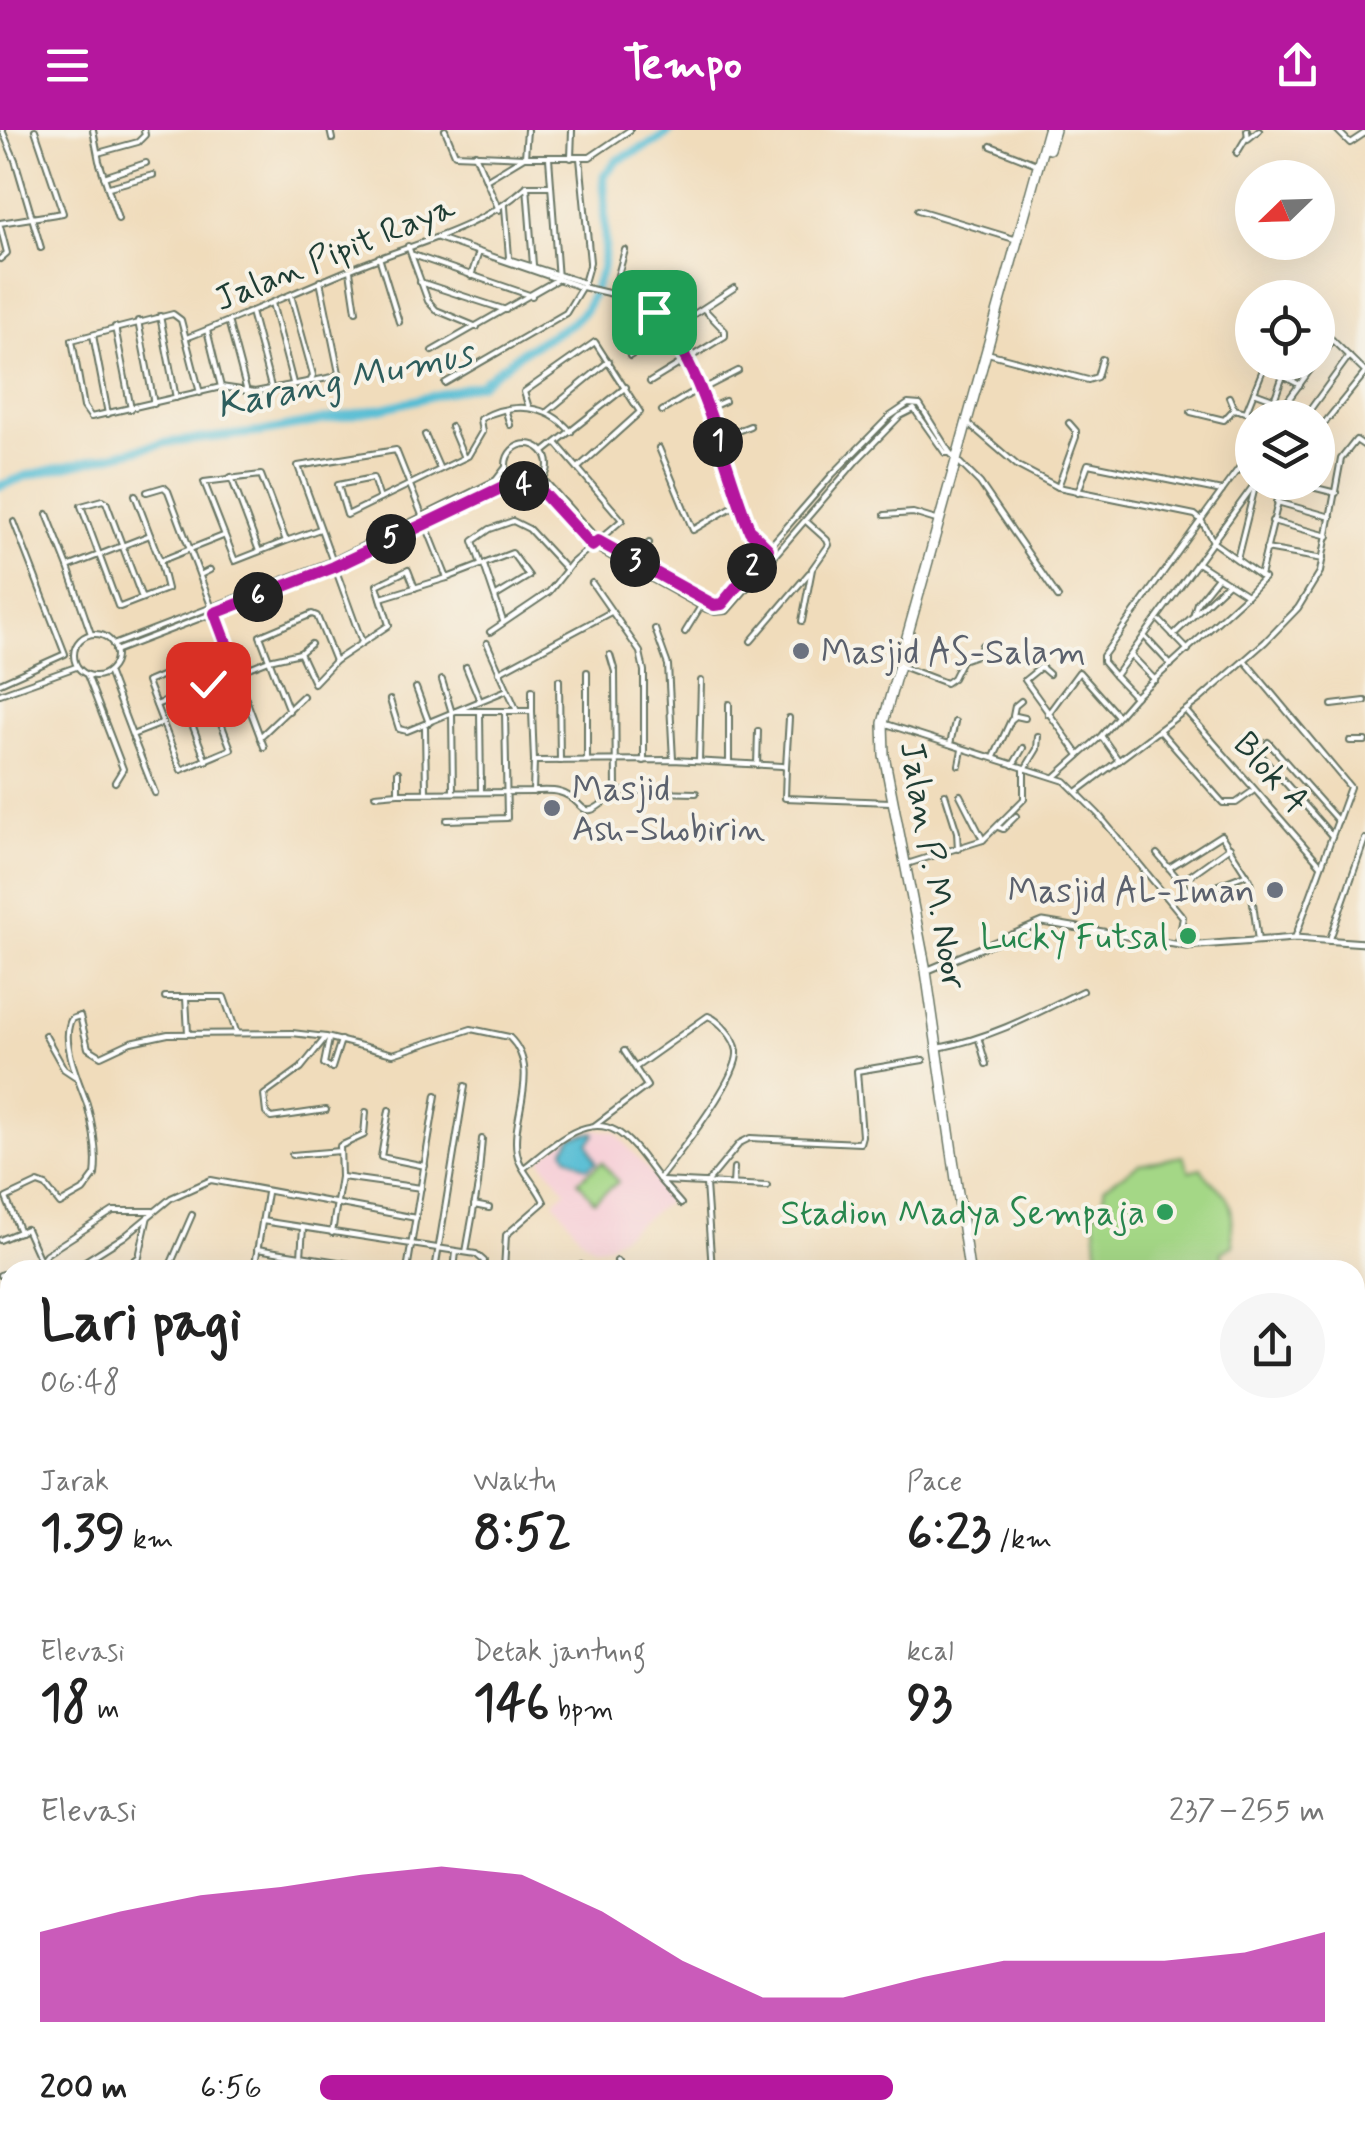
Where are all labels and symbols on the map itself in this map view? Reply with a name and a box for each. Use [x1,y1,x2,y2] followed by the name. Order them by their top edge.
[1235,160,1335,260] north arrow
[208,184,463,323] street label: Jalan Pipit Raya
[612,270,697,355] pin
[212,329,480,431] water label: Karang Mumus
[693,417,743,467] pin: 1
[499,461,549,511] pin: 4
[366,514,416,564] pin: 5
[610,537,660,587] pin: 3
[727,543,777,593] pin: 2
[233,572,283,622] pin: 6
[821,630,1086,676] place label: Masjid AS-Salam
[790,640,812,662] marker: Masjid AS-Salam
[166,642,251,727] pin
[1222,723,1319,824] street label: Blok A
[888,738,977,993] street label: Jalan P. M. Noor
[572,767,765,853] place label: Masjid Ash-Shobirin
[541,797,563,819] marker: Masjid Ash-Shobirin
[1008,869,1255,915] place label: Masjid AL-Iman
[1264,879,1286,901] marker: Masjid AL-Iman
[980,915,1168,961] place label: Lucky Futsal
[1177,925,1199,947] marker: Lucky Futsal
[780,1191,1145,1237] place label: Stadion Madya Sempaja
[1154,1201,1176,1223] marker: Stadion Madya Sempaja

